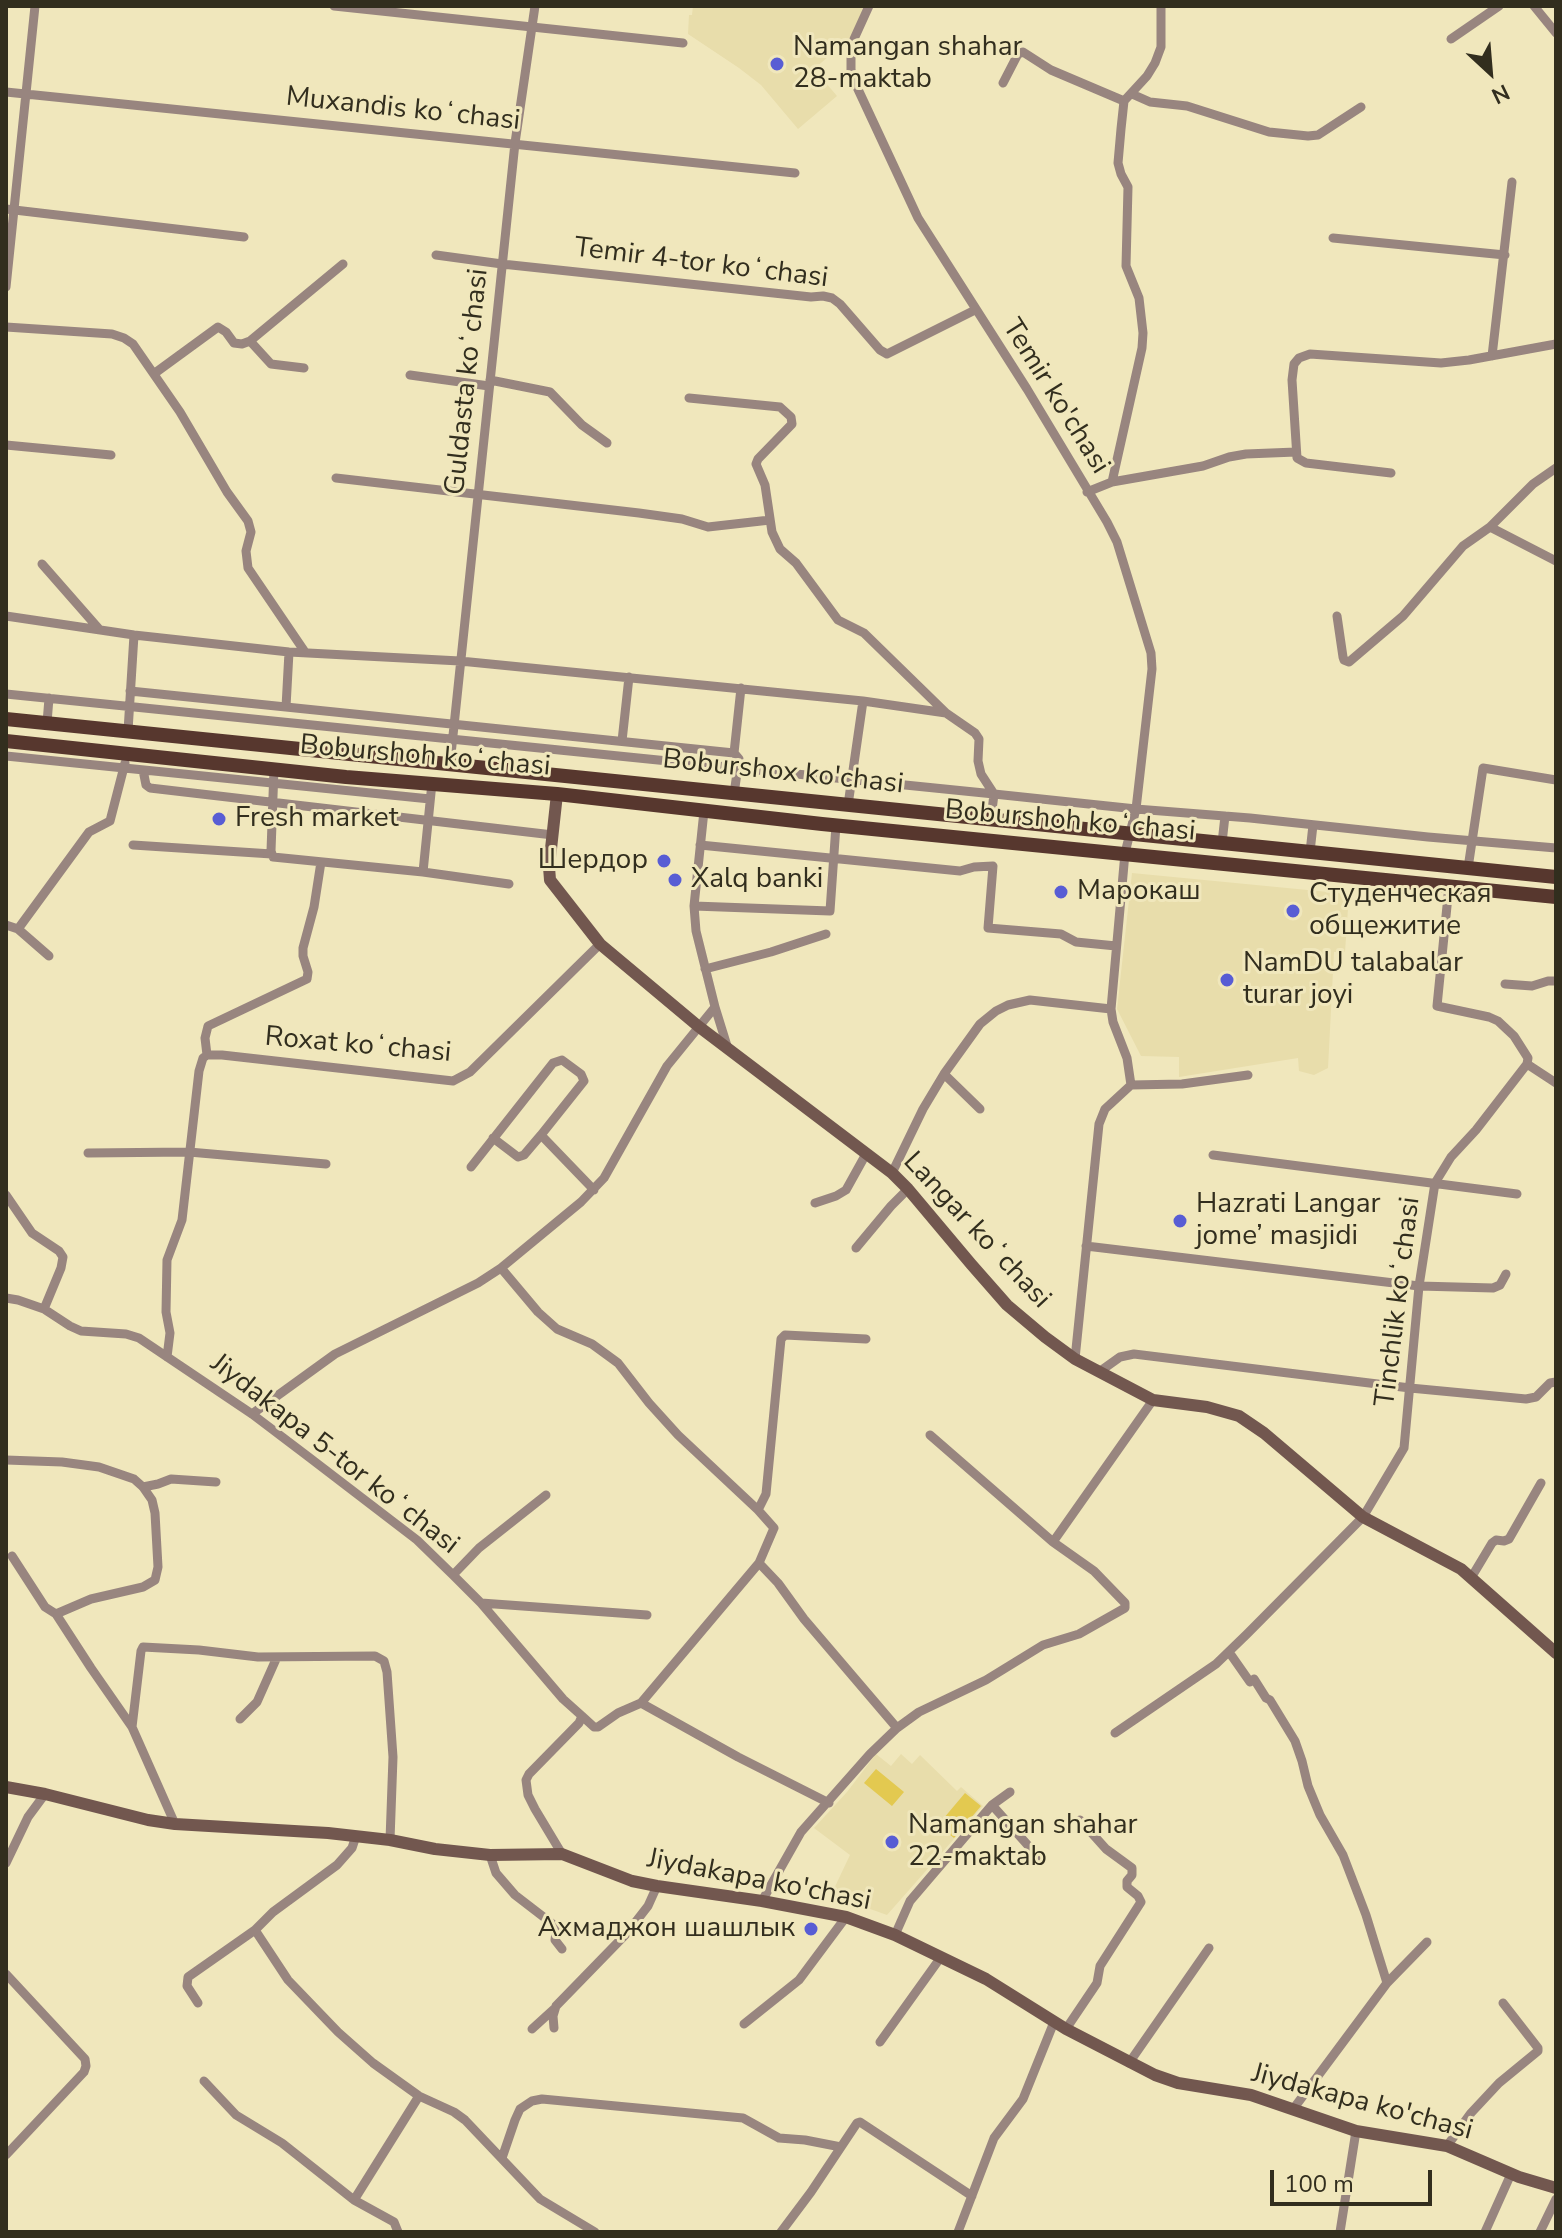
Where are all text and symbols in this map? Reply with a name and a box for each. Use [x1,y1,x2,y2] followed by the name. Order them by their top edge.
[793,31,1023,97] place label: Namangan shahar 28-maktab
[1450,32,1530,112] north arrow
[768,55,786,73] marker: Namangan shahar 28-maktab
[1487,76,1514,111] text: N
[284,81,522,139] street label: Muxandis koʻchasi
[572,232,830,296] street label: Temir 4-tor koʻchasi
[439,267,497,497] street label: Guldasta koʻchasi
[994,313,1116,481] street label: Temir ko'chasi
[298,729,552,785] street label: Boburshoh koʻchasi
[661,744,905,802] street label: Boburshox ko'chasi
[943,794,1197,850] street label: Boburshoh koʻchasi
[235,802,399,836] place label: Fresh market
[210,810,228,828] marker: Fresh market
[538,844,648,878] place label: Шердор
[655,852,673,870] marker: Шердор
[691,863,823,897] place label: Xalq banki
[666,871,684,889] marker: Xalq banki
[1077,875,1201,909] place label: Марокаш
[1309,878,1492,944] place label: Студенческая общежитие
[1052,883,1070,901] marker: Марокаш
[1284,902,1302,920] marker: Студенческая общежитие
[1243,947,1463,1013] place label: NamDU talabalar turar joyi
[1218,971,1236,989] marker: NamDU talabalar turar joyi
[263,1021,453,1071] street label: Roxat koʻchasi
[895,1146,1057,1316] street label: Langar koʻchasi
[1196,1188,1381,1254] place label: Hazrati Langar jome’ masjidi
[1369,1195,1429,1409] street label: Tinchlik koʻchasi
[1171,1212,1189,1230] marker: Hazrati Langar jome’ masjidi
[203,1348,465,1562] street label: Jiydakapa 5-tor koʻchasi
[908,1809,1138,1875] place label: Namangan shahar 22-maktab
[883,1833,901,1851] marker: Namangan shahar 22-maktab
[644,1843,874,1919] street label: Jiydakapa ko'chasi
[537,1912,795,1946] place label: Ахмаджон шашлык
[802,1920,820,1938] marker: Ахмаджон шашлык
[1248,2057,1476,2149] street label: Jiydakapa ko'chasi
[1274,2154,1436,2204] scale bar
[1284,2168,1354,2200] text: 100 m

